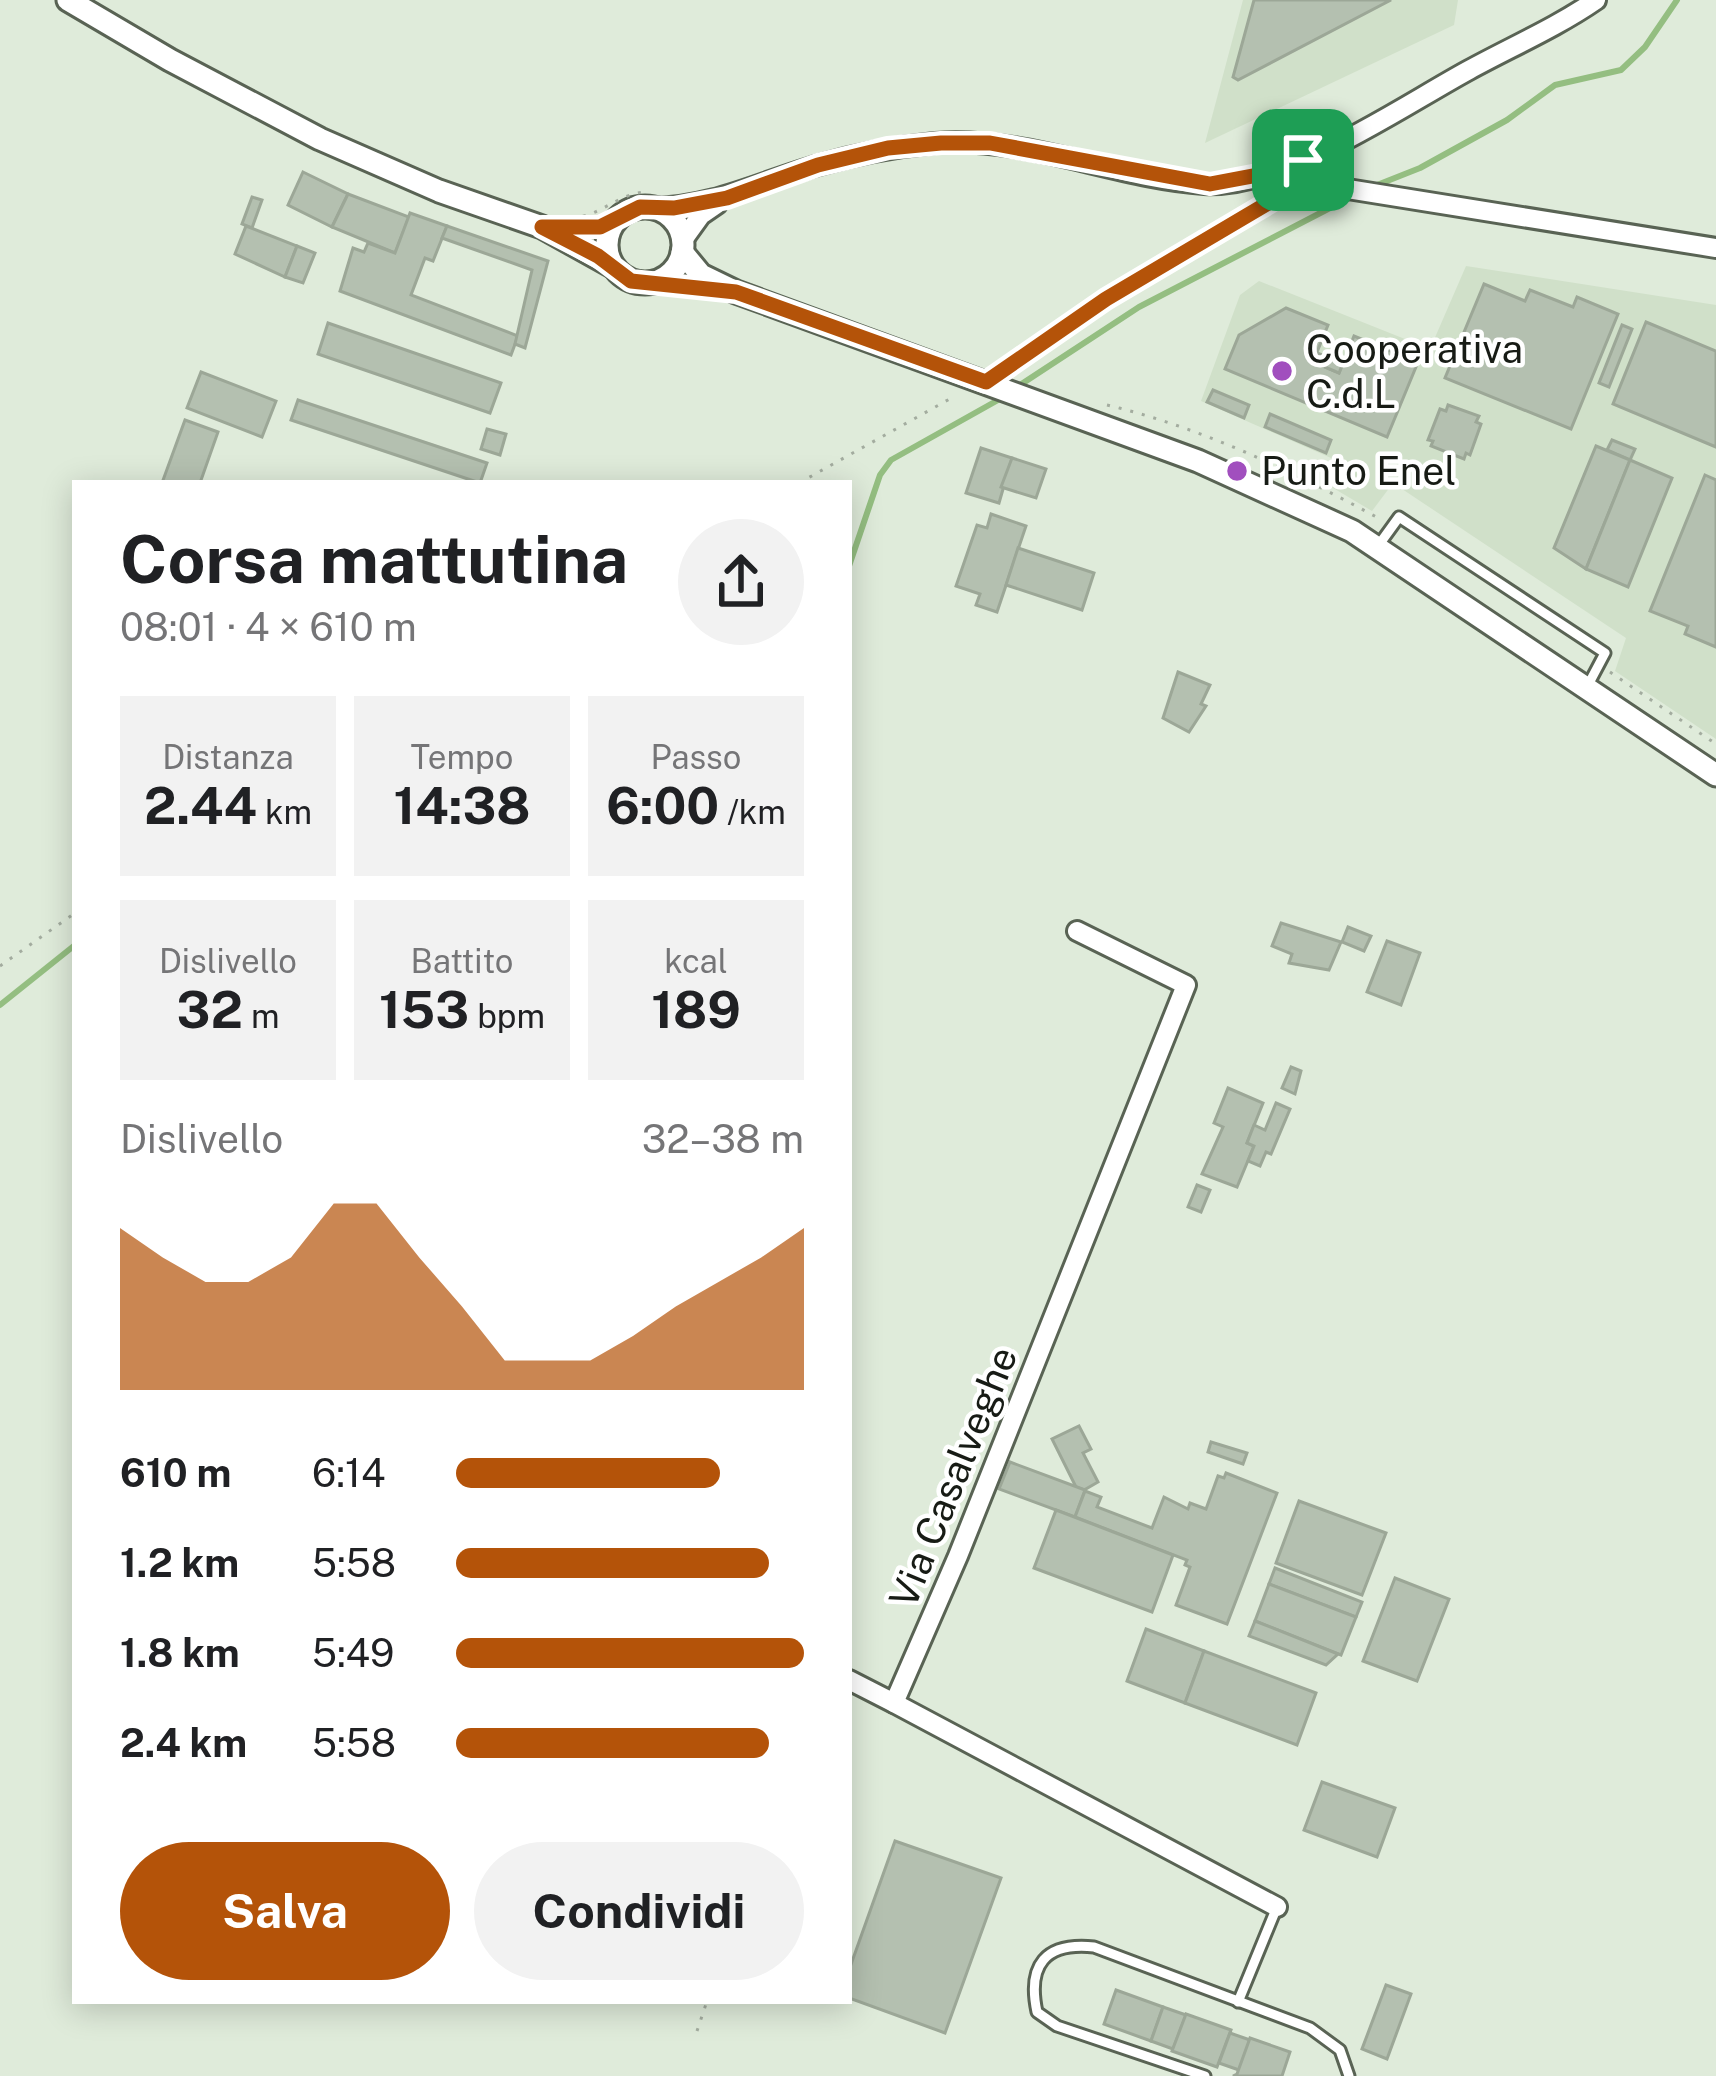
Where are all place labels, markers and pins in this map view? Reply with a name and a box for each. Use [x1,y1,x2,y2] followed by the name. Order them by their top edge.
[1252,109,1354,211] pin
[1306,326,1523,417] place label: Cooperativa C.d.L
[1269,358,1295,384] marker: Cooperativa C.d.L
[1261,448,1456,494] place label: Punto Enel
[1224,458,1250,484] marker: Punto Enel

